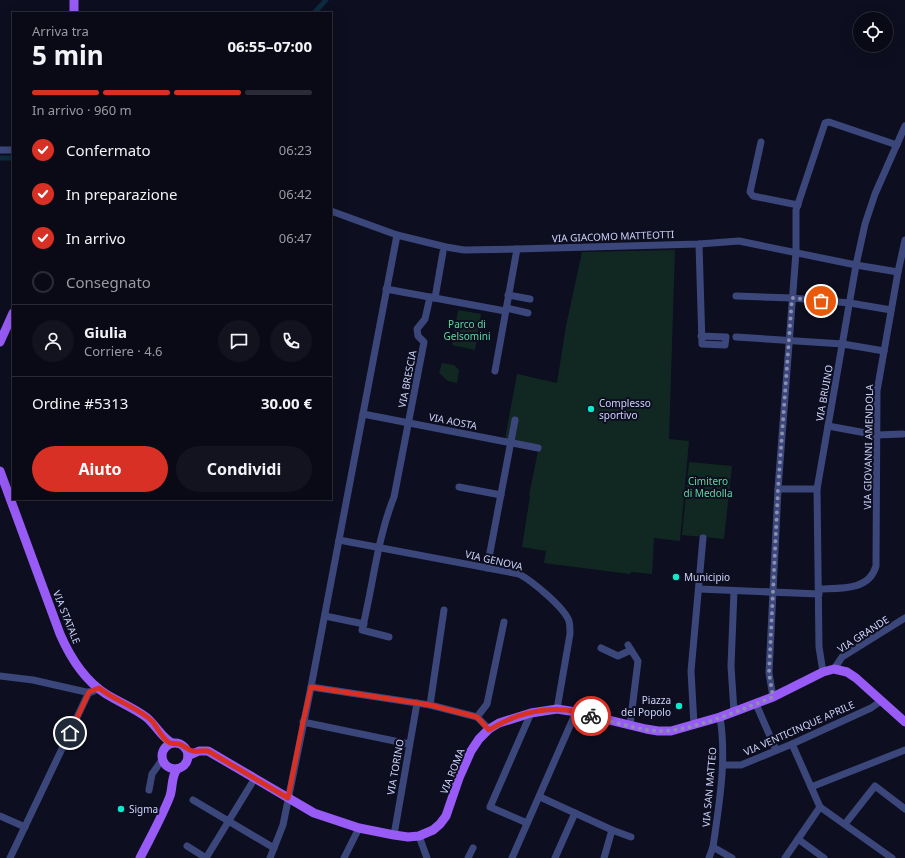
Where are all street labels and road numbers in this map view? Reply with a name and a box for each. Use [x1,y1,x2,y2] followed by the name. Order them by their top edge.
[552,227,674,245] street label: VIA GIACOMO MATTEOTTI
[395,348,420,409] street label: VIA BRESCIA
[812,363,836,422] street label: VIA BRUINO
[860,384,876,510] street label: VIA GIOVANNI AMENDOLA
[428,409,479,433] street label: VIA AOSTA
[464,547,525,574] street label: VIA GENOVA
[50,588,84,646] street label: VIA STATALE
[835,612,891,656] street label: VIA GRANDE
[741,697,857,759] street label: VIA VENTICINQUE APRILE
[383,738,407,796] street label: VIA TORINO
[437,746,468,796] street label: VIA ROMA
[699,746,719,827] street label: VIA SAN MATTEO

